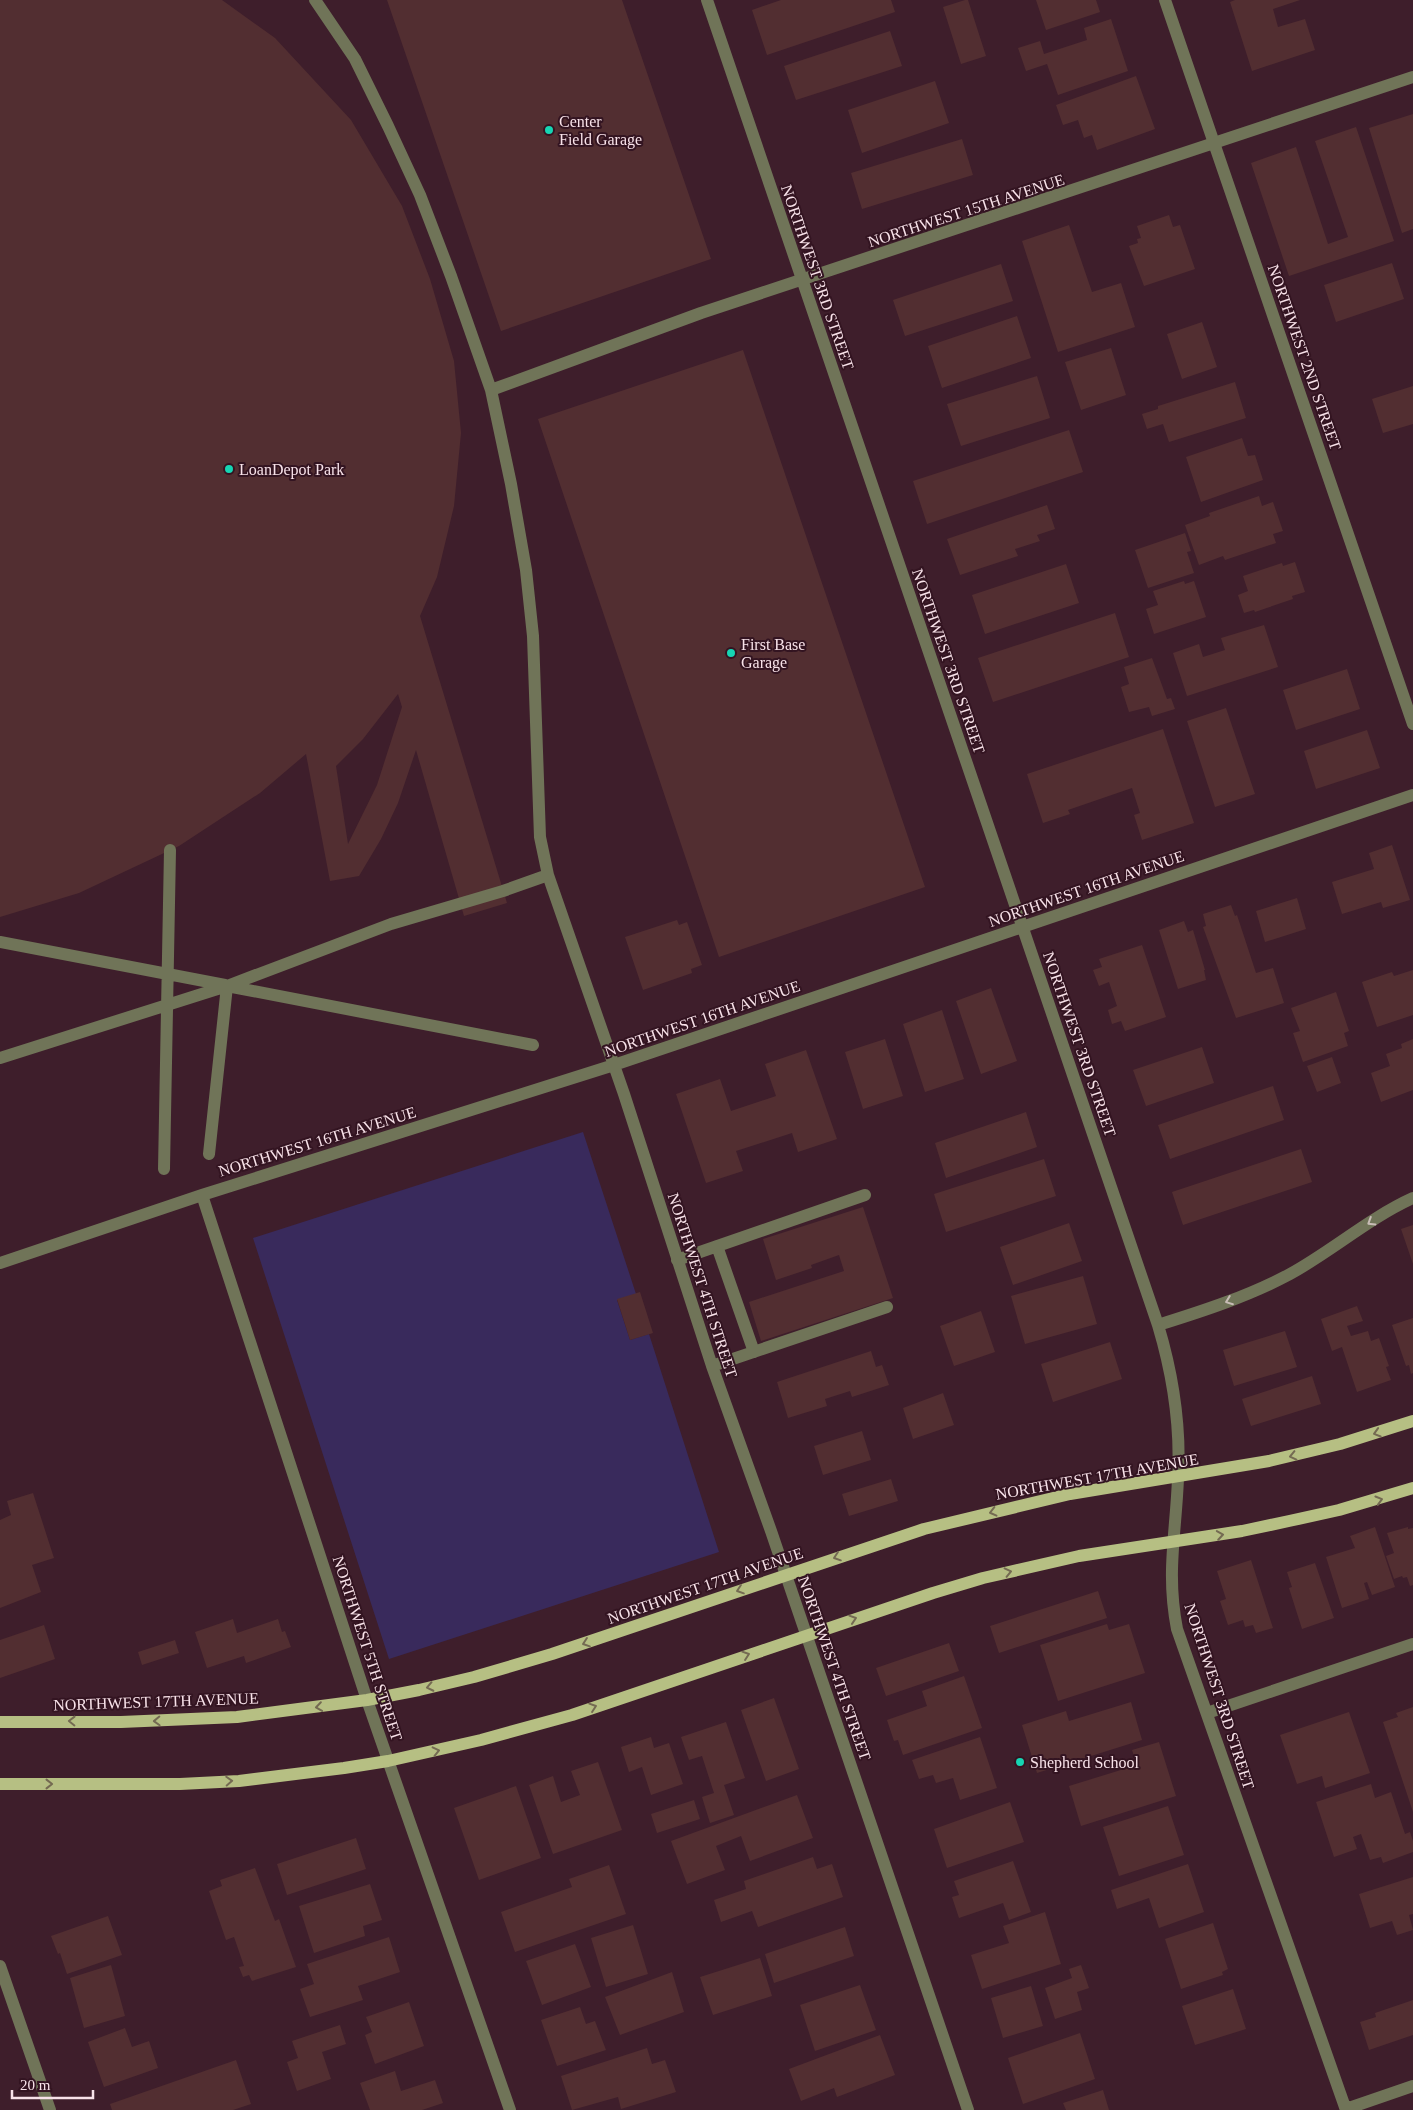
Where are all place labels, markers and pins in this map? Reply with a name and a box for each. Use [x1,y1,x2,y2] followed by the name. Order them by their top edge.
[559,113,642,149] place label: Center Field Garage
[543,124,555,136] marker: Center Field Garage
[239,461,344,479] place label: LoanDepot Park
[223,463,235,475] marker: LoanDepot Park
[741,636,805,672] place label: First Base Garage
[725,647,737,659] marker: First Base Garage
[1030,1754,1139,1772] place label: Shepherd School
[1014,1756,1026,1768] marker: Shepherd School

